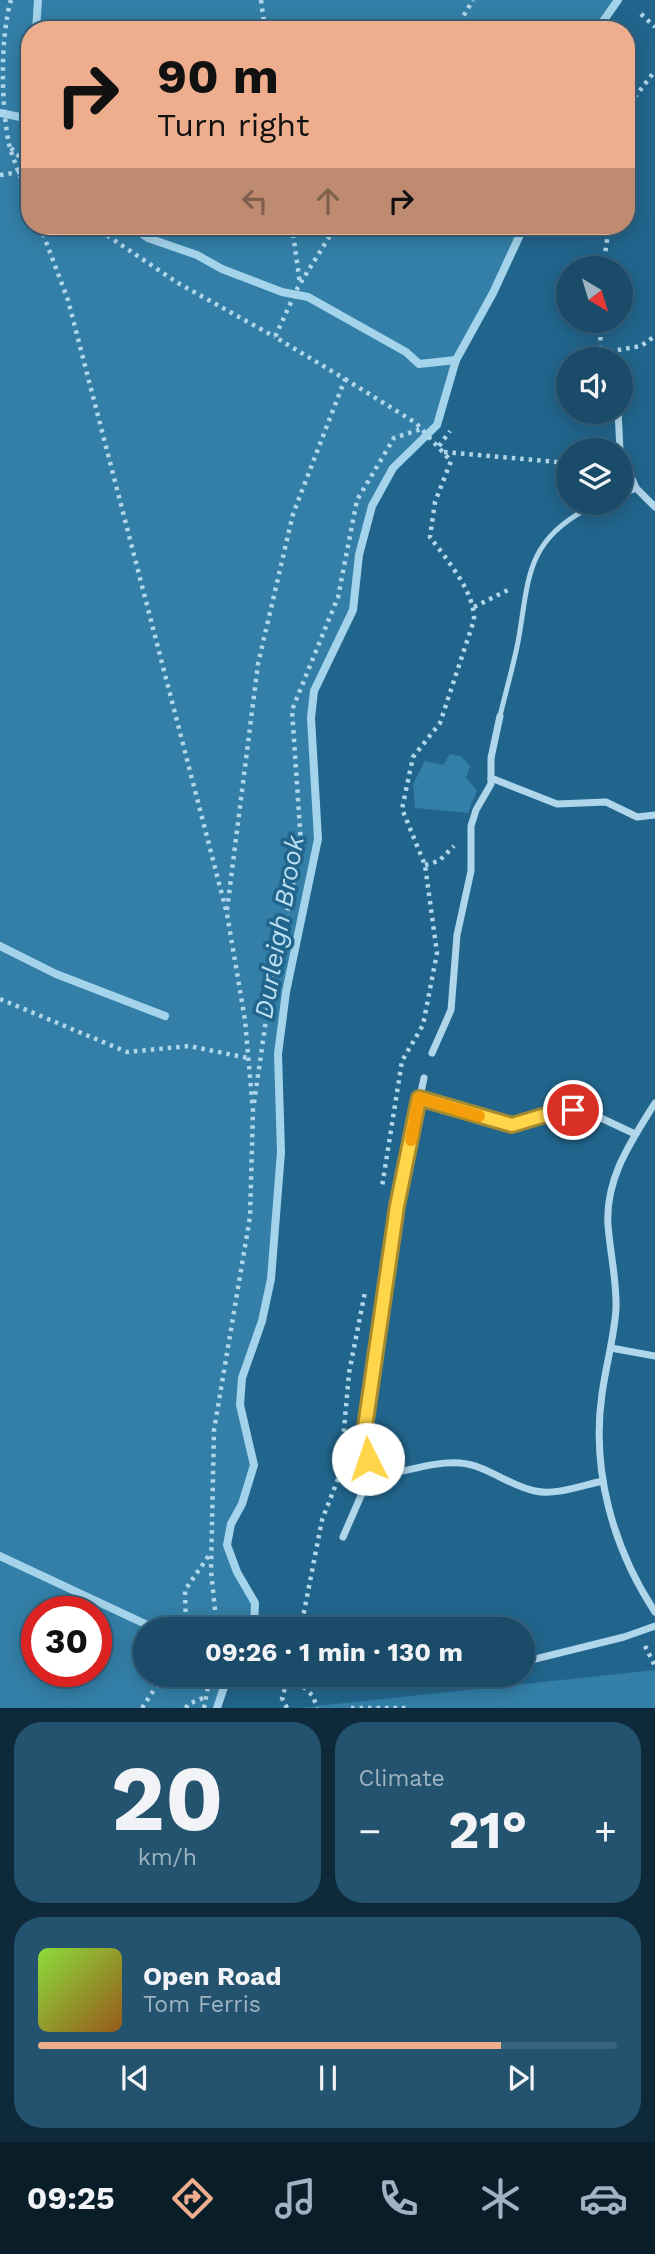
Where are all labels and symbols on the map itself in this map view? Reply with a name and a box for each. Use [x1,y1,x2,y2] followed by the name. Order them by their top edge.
[556,256,634,332] north arrow
[248,832,310,1021] water label: Durleigh Brook
[543,1080,603,1140] pin
[331,1422,405,1496] position arrow
[21,1596,112,1687] speed limit sign: 30

